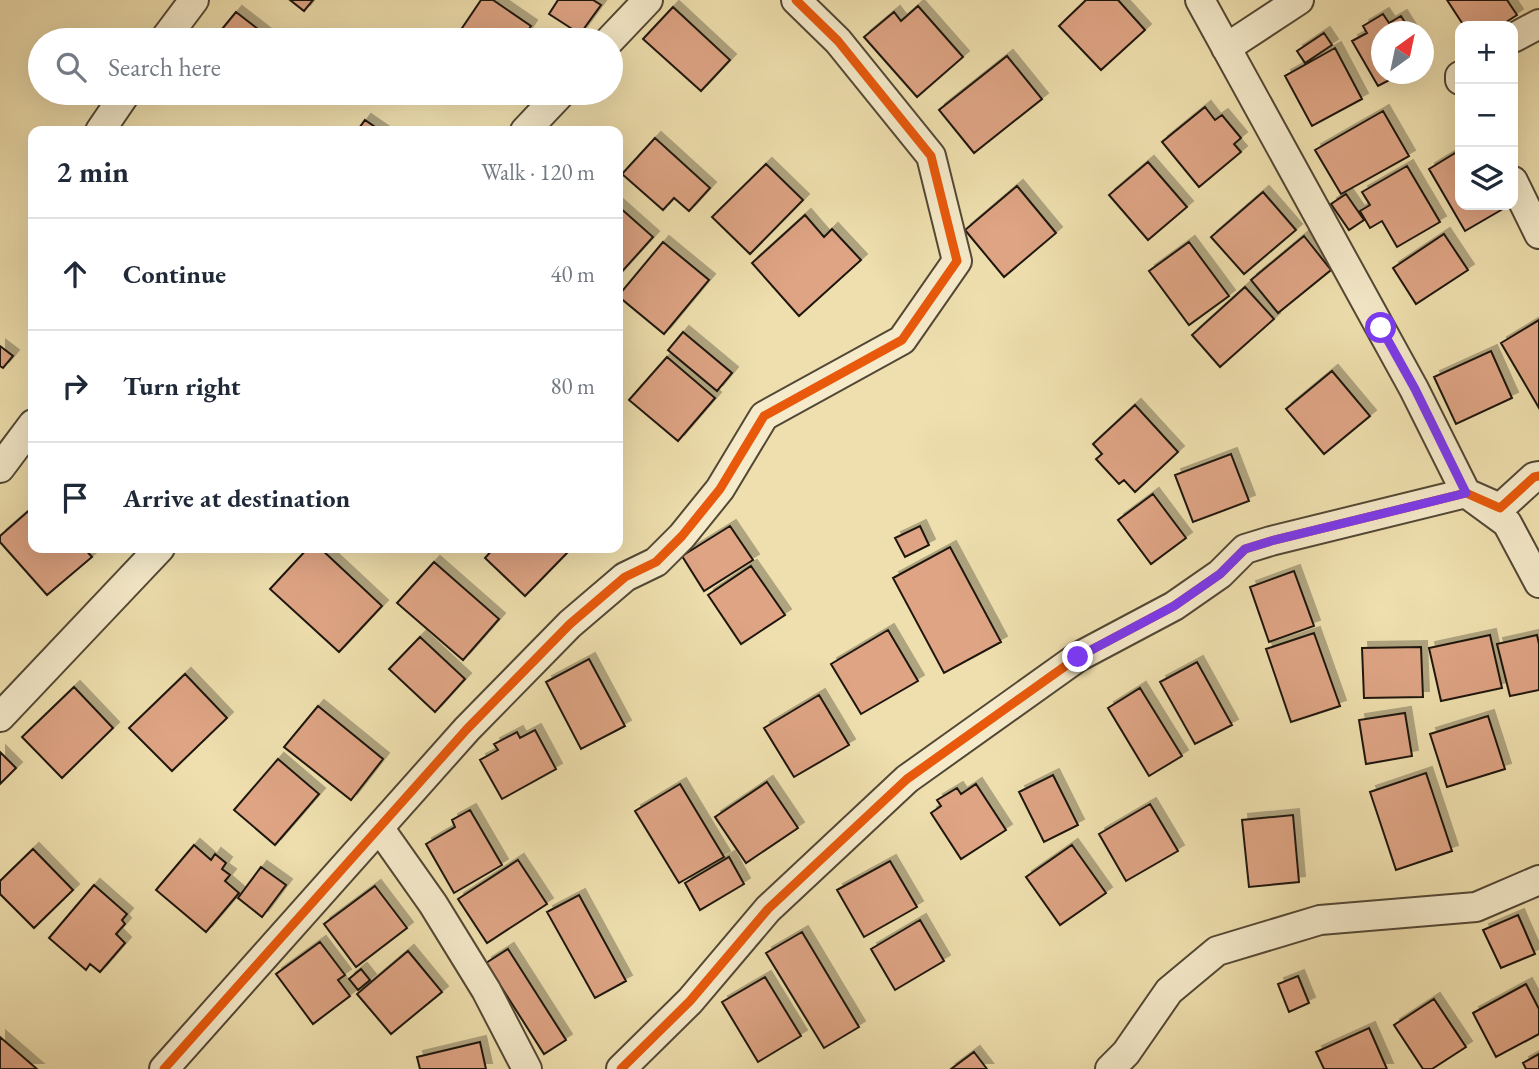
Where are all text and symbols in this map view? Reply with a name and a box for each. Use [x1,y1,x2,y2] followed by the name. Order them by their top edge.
[1371,21,1434,84] north arrow
[1455,21,1518,210] map controls
[1455,21,1518,84] button: +
[28,28,623,105] search box
[52,48,90,86] icon: search
[108,50,221,84] text: Search here
[1455,84,1518,147] button: −
[1455,147,1518,210] button: layers
[56,152,129,191] text: 2 min
[481,157,595,187] text: Walk · 120 m
[56,255,94,293] icon: ahead
[123,257,226,291] text: Continue
[550,259,595,289] text: 40 m
[1365,312,1396,343] route start
[56,367,94,405] icon: right
[123,369,241,403] text: Turn right
[550,371,595,401] text: 80 m
[56,479,94,517] icon: arrive
[123,481,350,515] text: Arrive at destination
[1062,641,1093,672] route end

